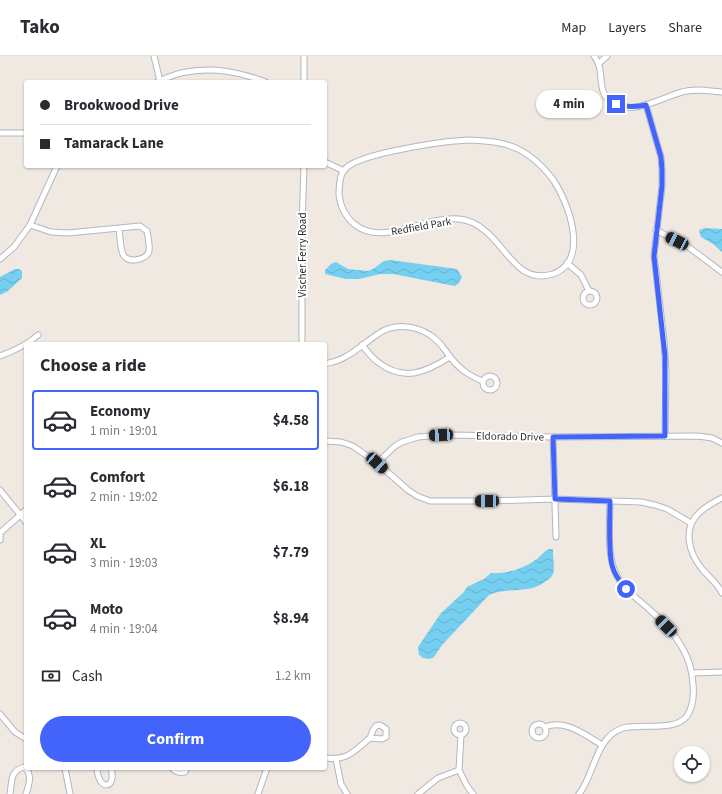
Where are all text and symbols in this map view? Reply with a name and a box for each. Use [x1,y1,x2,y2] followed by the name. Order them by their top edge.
[20,14,60,41] text: Tako
[561,18,586,38] text: Map
[608,18,646,38] text: Layers
[668,18,702,38] text: Share
[536,90,602,118] callout: 4 min
[64,95,179,116] text: Brookwood Drive
[553,95,585,113] text: 4 min
[607,95,625,113] route end
[64,133,164,154] text: Tamarack Lane
[295,212,310,298] street label: Vischer Ferry Road
[390,214,453,239] street label: Redfield Park
[664,230,690,252] car
[40,353,146,378] text: Choose a ride
[90,401,151,422] text: Economy
[42,402,78,438] icon: car
[273,410,309,431] text: $4.58
[90,422,158,440] text: 1 min · 19:01
[429,428,453,442] car
[476,428,545,445] street label: Eldorado Drive
[364,451,390,475] car
[90,467,145,488] text: Comfort
[42,468,78,504] icon: car
[273,476,309,497] text: $6.18
[90,488,158,506] text: 2 min · 19:02
[475,495,499,507] car
[90,533,106,554] text: XL
[42,534,78,570] icon: car
[273,542,309,563] text: $7.79
[90,554,158,572] text: 3 min · 19:03
[617,580,635,598] route start
[90,599,123,620] text: Moto
[42,600,78,636] icon: car
[273,608,309,629] text: $8.94
[653,613,679,639] car
[90,620,158,638] text: 4 min · 19:04
[40,665,62,687] icon: cash
[72,666,103,687] text: Cash
[275,667,311,685] text: 1.2 km
[40,716,311,762] button: Confirm
[674,746,710,782] map controls
[674,746,710,782] button: locate

